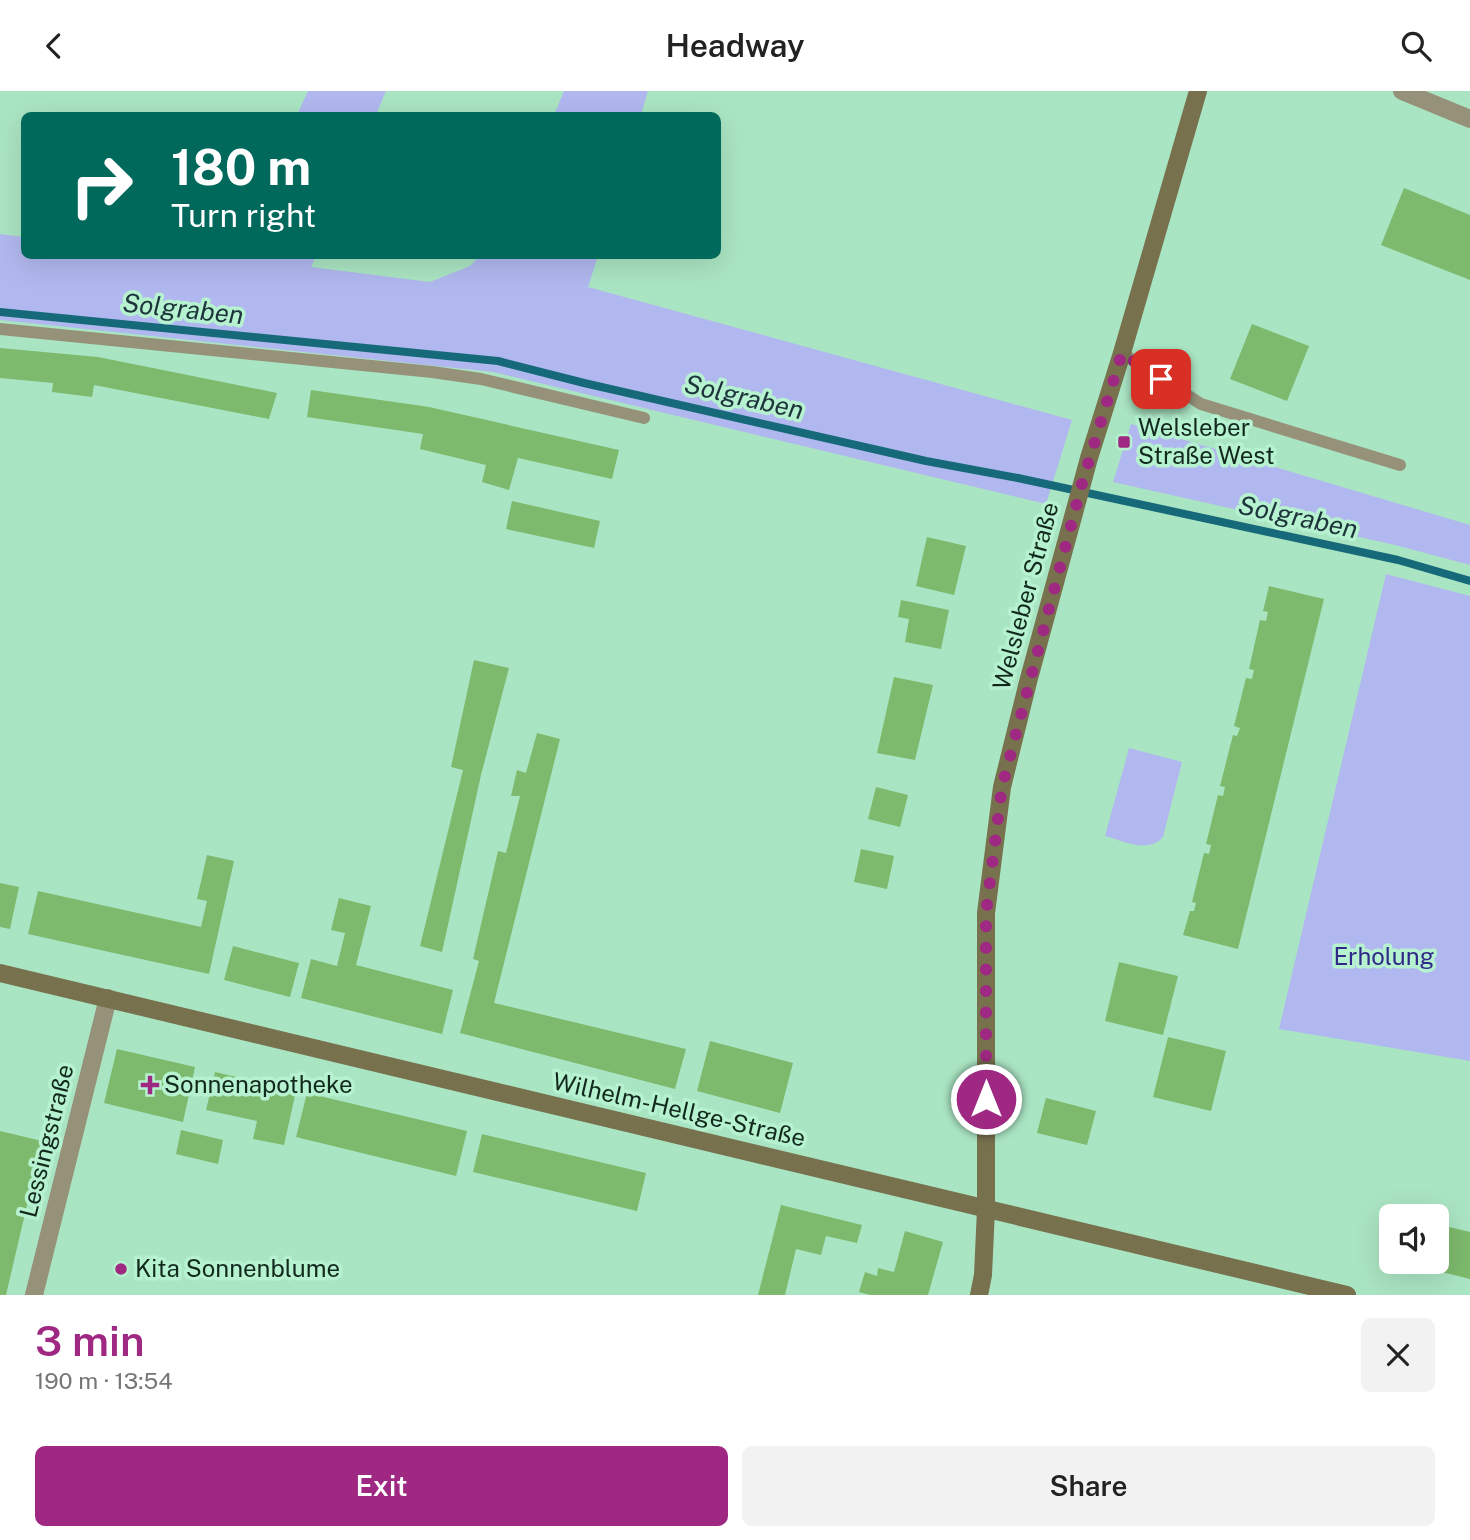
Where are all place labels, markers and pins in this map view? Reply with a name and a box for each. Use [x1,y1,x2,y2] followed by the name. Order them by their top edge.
[1131,349,1191,409] pin
[1138,413,1275,469] place label: Welsleber Straße West
[1116,434,1132,450] marker: Welsleber Straße West
[164,1070,353,1098] place label: Sonnenapotheke
[142,1077,158,1093] marker: Sonnenapotheke
[135,1254,340,1282] place label: Kita Sonnenblume
[113,1261,129,1277] marker: Kita Sonnenblume

